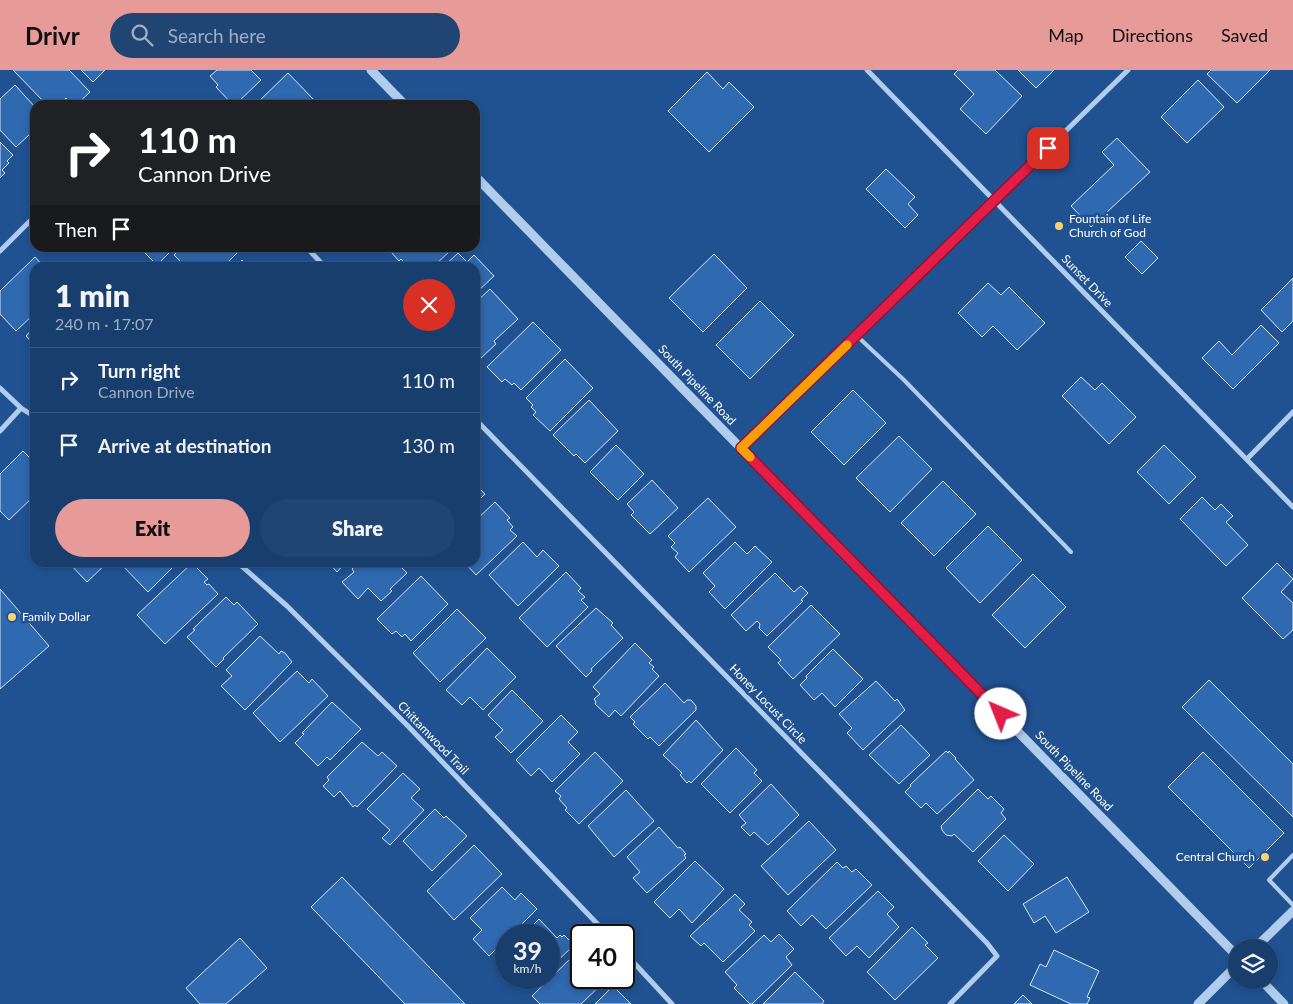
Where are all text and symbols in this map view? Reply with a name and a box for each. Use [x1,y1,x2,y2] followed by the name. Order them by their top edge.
[110,13,460,58] search box
[25,21,80,50] text: Drivr
[128,21,156,49] icon: search
[168,24,266,47] text: Search here
[1048,24,1084,46] text: Map
[1112,24,1193,46] text: Directions
[1221,24,1268,46] text: Saved
[138,118,237,160] text: 110 m
[55,120,120,185] icon: right
[1027,127,1069,169] pin
[1034,134,1062,162] icon: arrive
[138,160,271,187] text: Cannon Drive
[1069,211,1151,240] place label: Fountain of Life Church of God
[107,215,135,243] icon: arrive
[55,218,97,241] text: Then
[1053,220,1065,232] marker: Fountain of Life Church of God
[1059,251,1116,310] street label: Sunset Drive
[55,277,130,313] text: 1 min
[403,279,455,331] button: close
[55,314,154,333] text: 240 m · 17:07
[655,341,739,428] street label: South Pipeline Road
[98,359,180,382] text: Turn right
[55,366,83,394] icon: right
[401,369,455,392] text: 110 m
[98,382,195,401] text: Cannon Drive
[55,431,83,459] icon: arrive
[98,434,271,457] text: Arrive at destination
[401,434,455,457] text: 130 m
[55,499,250,557] button: Exit
[260,499,455,557] button: Share
[22,609,91,624] place label: Family Dollar
[6,611,18,623] marker: Family Dollar
[726,661,810,747] street label: Honey Locust Circle
[974,687,1026,739] position arrow
[395,698,472,777] street label: Chittamwood Trail
[1032,727,1116,814] street label: South Pipeline Road
[1176,849,1255,864] place label: Central Church
[1259,851,1271,863] marker: Central Church
[570,924,635,989] speed limit sign: 40
[513,935,542,965] text: 39
[1228,939,1278,989] map controls
[1228,939,1278,989] button: layers
[513,961,542,976] text: km/h

